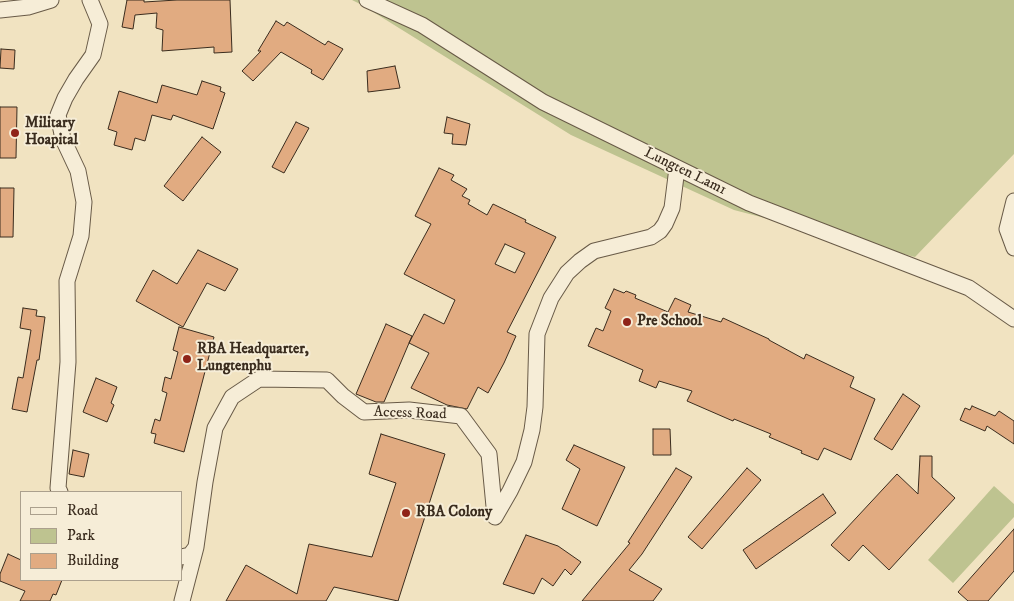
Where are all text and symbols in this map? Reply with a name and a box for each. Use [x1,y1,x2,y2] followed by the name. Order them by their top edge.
[25,115,78,150] place label: Military Hoapital
[9,127,21,139] marker: Military Hoapital
[641,144,729,200] street label: Lungten Lam1
[637,313,702,331] place label: Pre School
[621,316,633,328] marker: Pre School
[197,341,309,376] place label: RBA Headquarter, Lungtenphu
[181,353,193,365] marker: RBA Headquarter, Lungtenphu
[373,404,447,424] street label: Access Road
[20,491,182,581] legend
[67,501,98,520] text: Road
[416,504,492,522] place label: RBA Colony
[400,507,412,519] marker: RBA Colony
[67,526,95,545] text: Park
[67,551,119,570] text: Building

